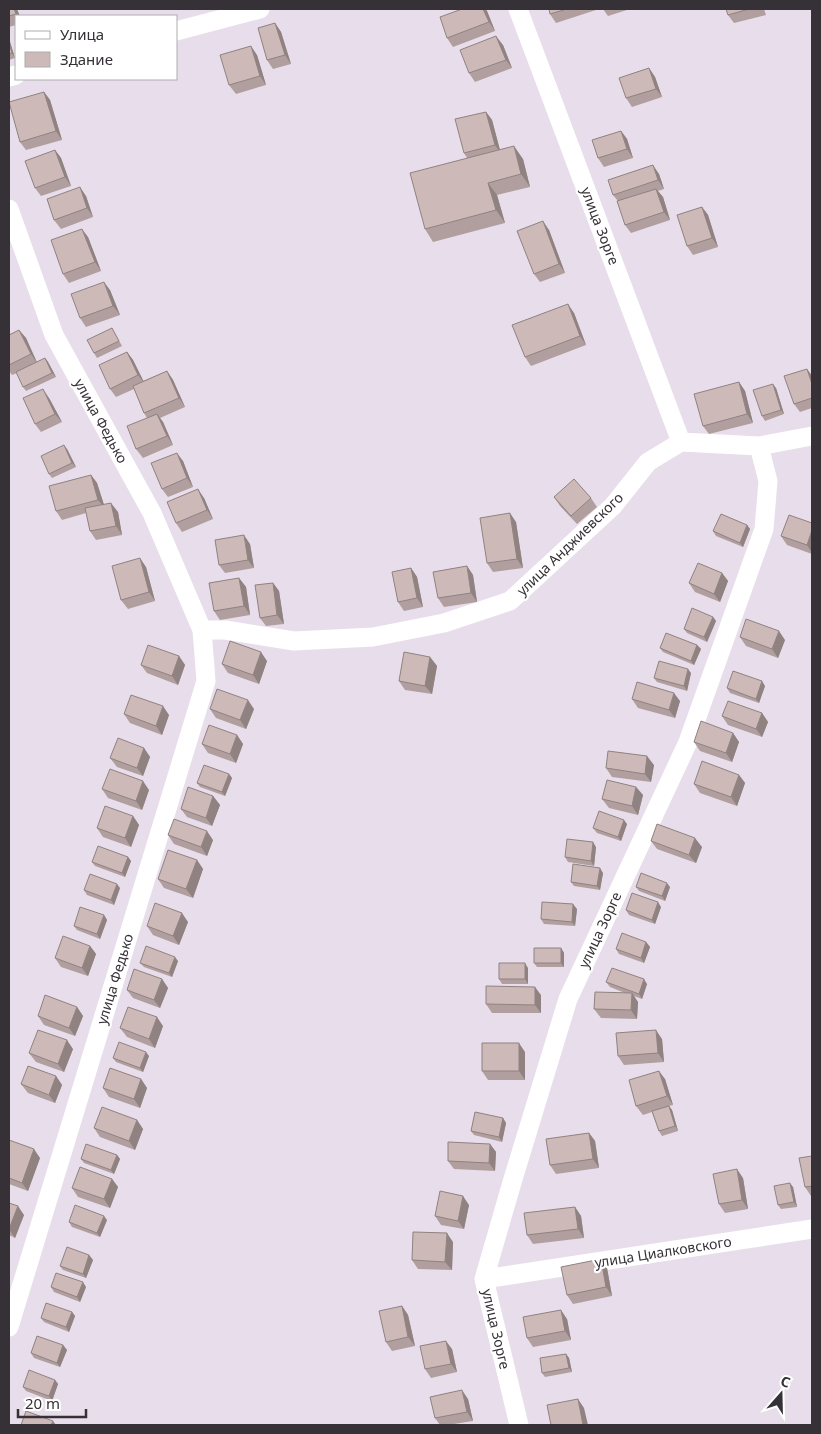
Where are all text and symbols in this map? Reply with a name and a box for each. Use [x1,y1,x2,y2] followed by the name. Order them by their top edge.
[15,15,178,80] legend
[60,24,104,44] text: Улица
[60,49,113,69] text: Здание
[577,184,624,268] street label: улица Зорге
[70,375,133,466] street label: улица Федько
[512,488,627,599] street label: улица Анджиевского
[574,888,626,971] street label: улица Зорге
[92,931,137,1027] street label: улица Федько
[593,1231,733,1272] street label: улица Циалковского
[478,1287,515,1371] street label: улица Зорге
[756,1369,806,1419] north arrow
[778,1371,793,1392] text: С
[18,1386,85,1418] scale bar
[25,1393,60,1413] text: 20 m

